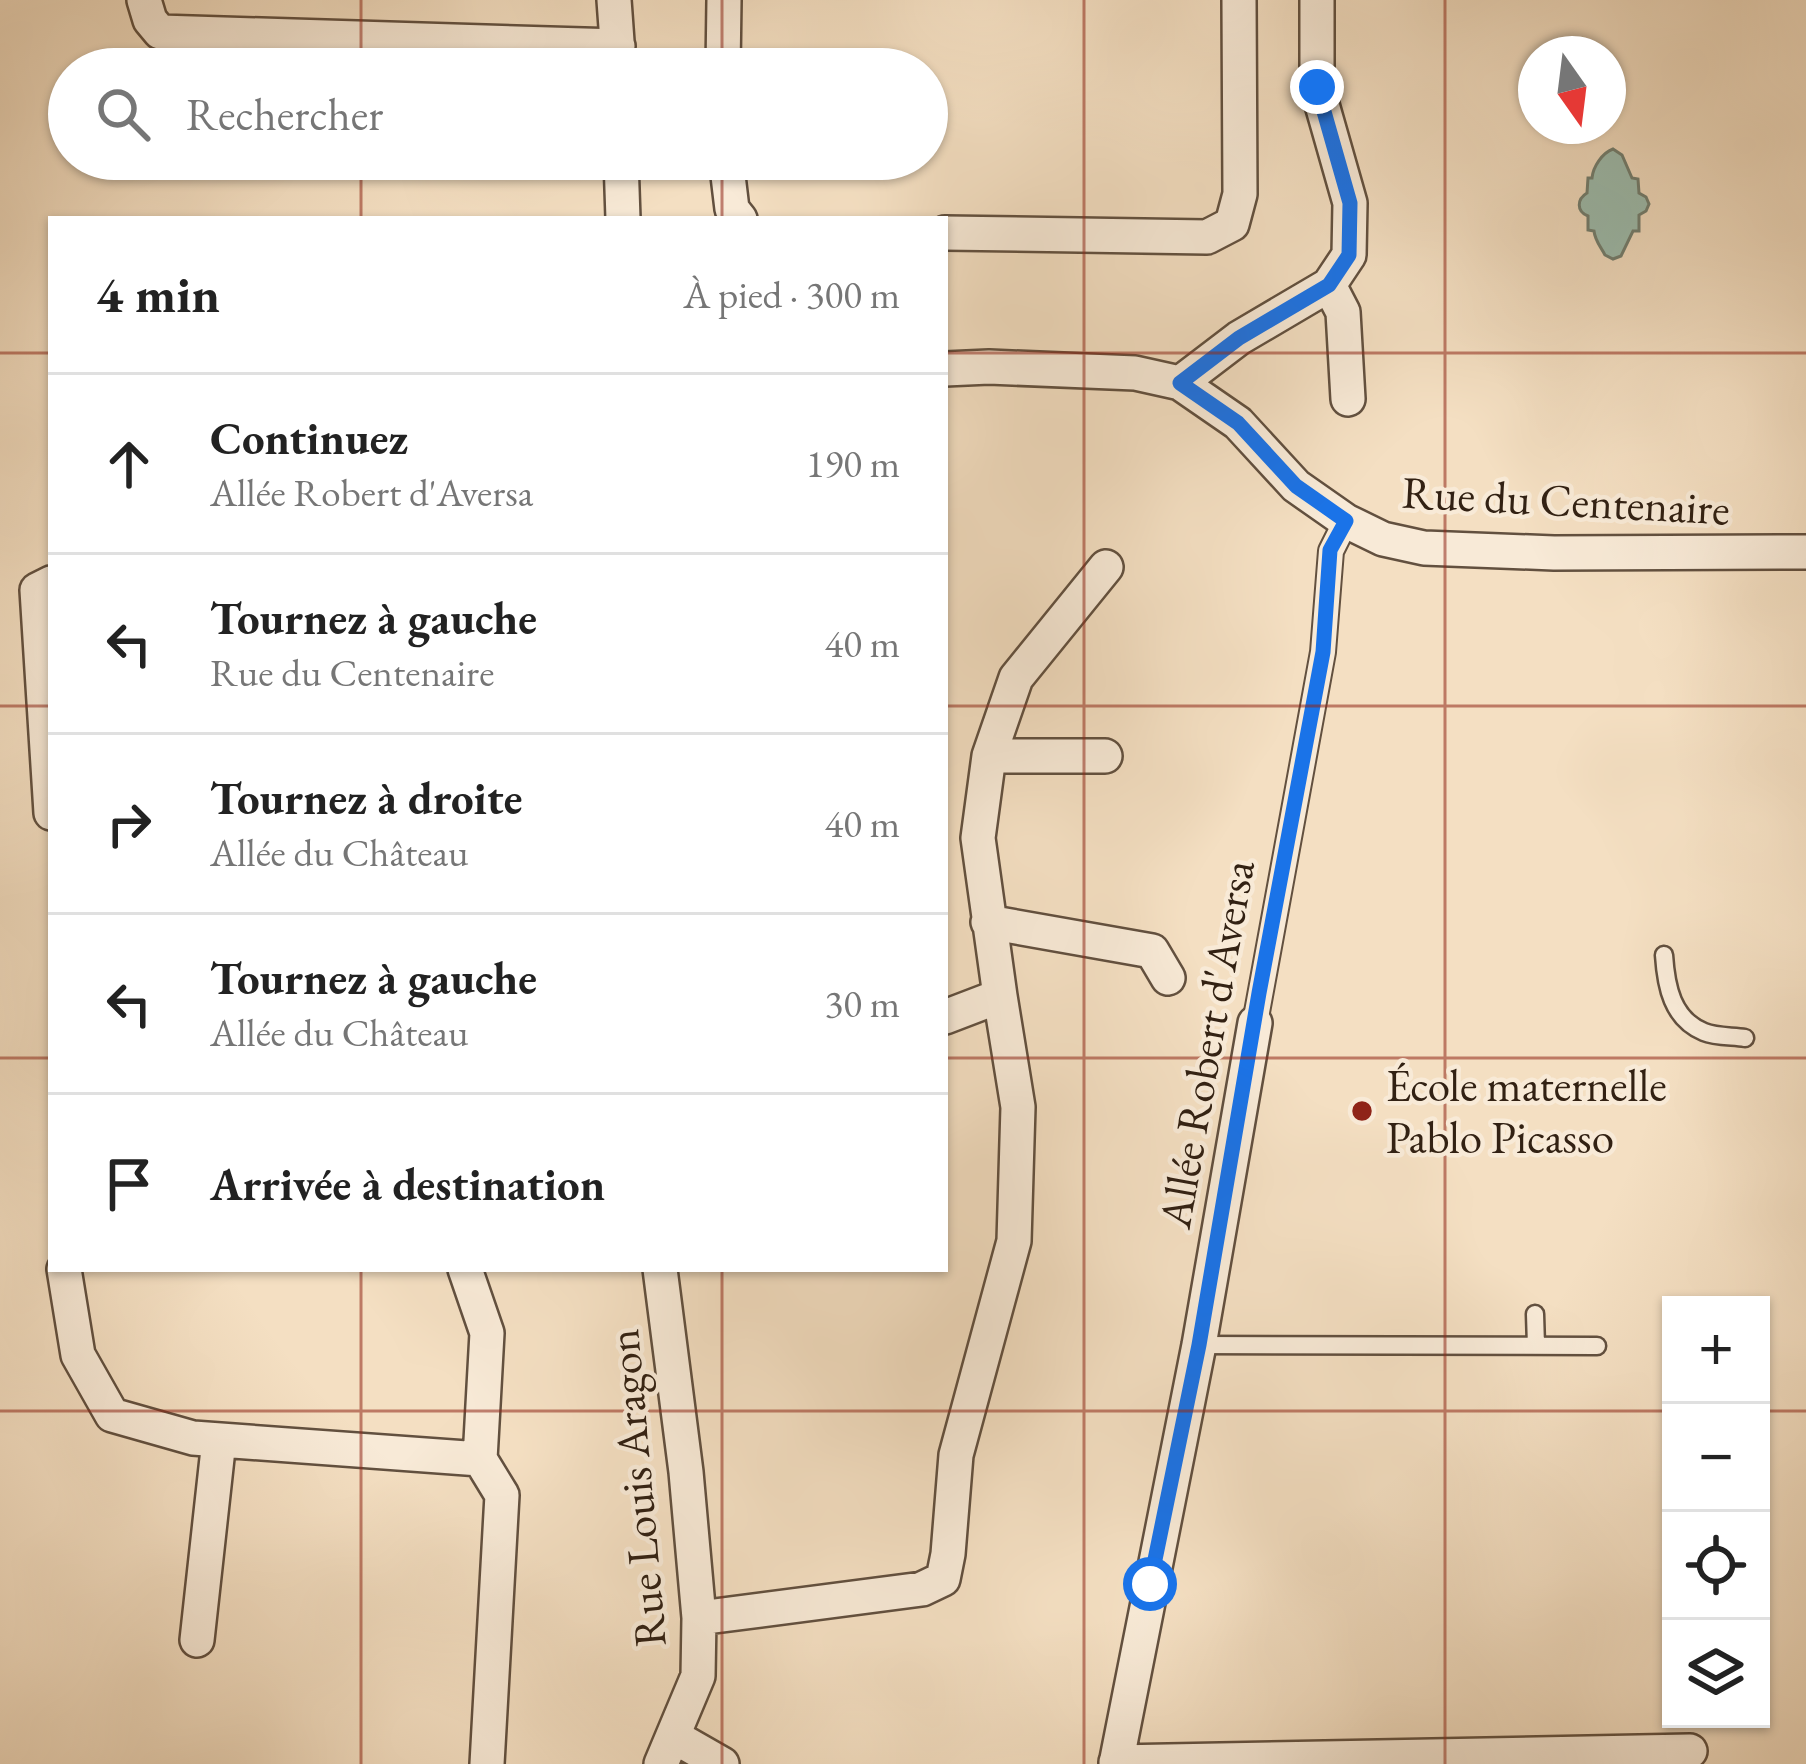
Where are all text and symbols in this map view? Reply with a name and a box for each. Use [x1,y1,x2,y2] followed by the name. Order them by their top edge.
[1518,36,1626,144] north arrow
[48,48,948,180] search box
[1290,60,1344,114] route end
[90,81,156,147] icon: search
[186,85,383,143] text: Rechercher
[96,261,220,327] text: 4 min
[683,269,900,320] text: À pied · 300 m
[210,409,408,467] text: Continuez
[96,431,162,497] icon: ahead
[806,438,900,489] text: 190 m
[1401,462,1731,538] street label: Rue du Centenaire
[210,467,533,518] text: Allée Robert d'Aversa
[210,589,537,647] text: Tournez à gauche
[96,611,162,677] icon: left
[824,618,900,669] text: 40 m
[210,647,494,698] text: Rue du Centenaire
[210,769,522,827] text: Tournez à droite
[96,791,162,857] icon: right
[824,798,900,849] text: 40 m
[210,827,469,878] text: Allée du Château
[1145,855,1267,1234] street label: Allée Robert d'Aversa
[210,949,537,1007] text: Tournez à gauche
[96,971,162,1037] icon: left
[824,978,900,1029] text: 30 m
[210,1007,469,1058] text: Allée du Château
[1386,1056,1667,1166] place label: École maternelle Pablo Picasso
[1349,1098,1375,1124] marker: École maternelle Pablo Picasso
[96,1151,162,1217] icon: arrive
[210,1155,605,1213] text: Arrivée à destination
[1662,1296,1770,1728] map controls
[1662,1296,1770,1404] button: +
[593,1327,679,1649] street label: Rue Louis Aragon
[1662,1404,1770,1512] button: −
[1662,1512,1770,1620] button: locate
[1123,1557,1177,1611] route start
[1662,1620,1770,1728] button: layers

